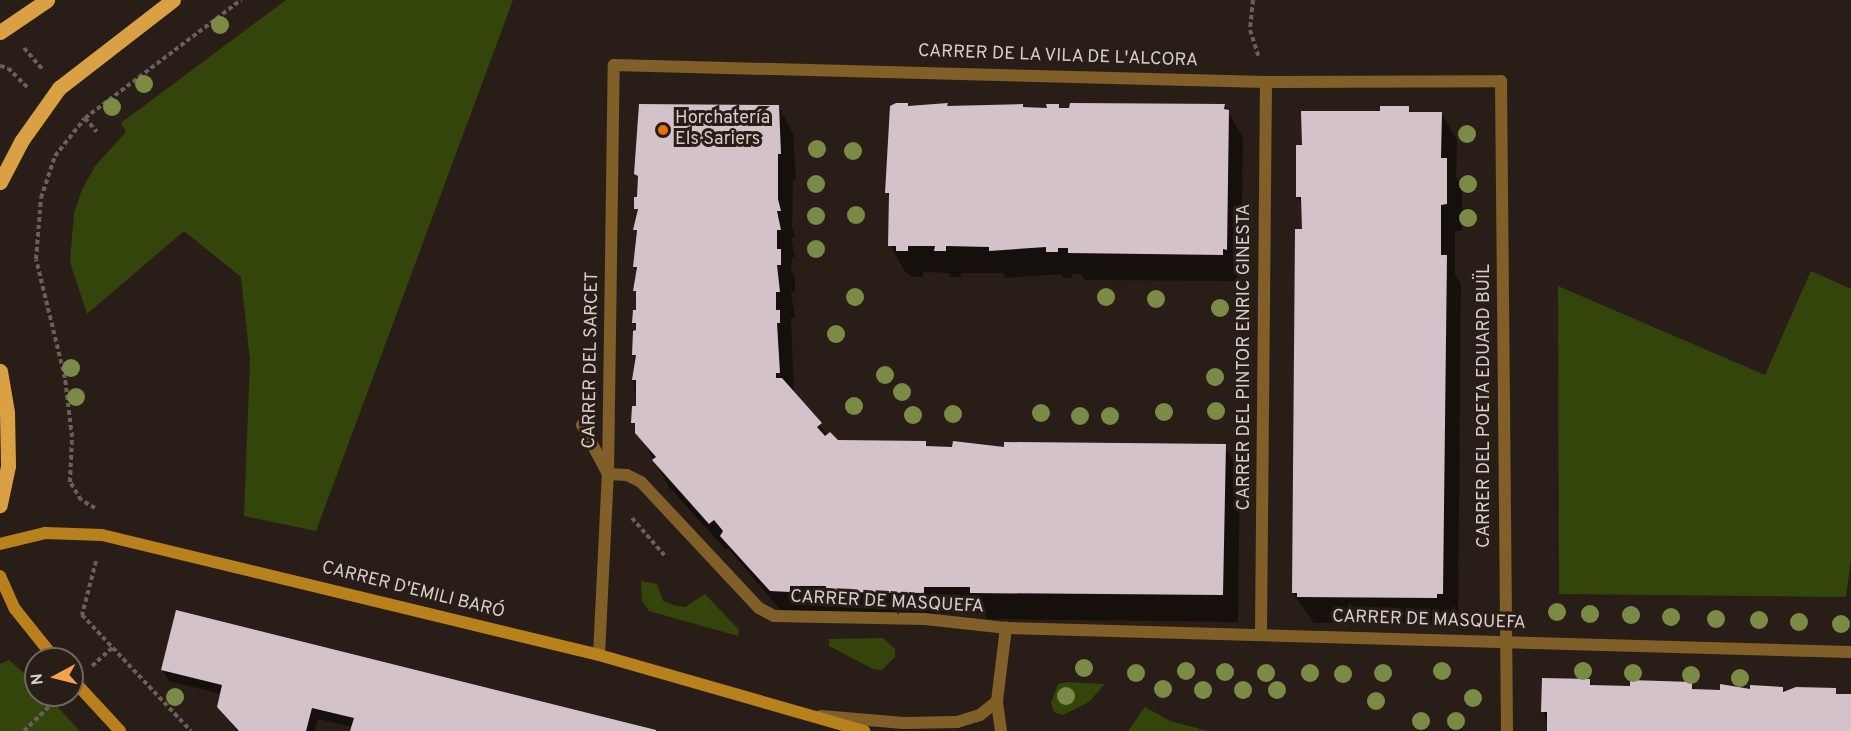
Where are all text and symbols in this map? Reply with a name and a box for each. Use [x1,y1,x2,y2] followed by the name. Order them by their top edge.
[916,41,1200,73] street label: CARRER DE LA VILA DE L'ALCORA
[675,109,770,152] place label: Horchatería Els Sariers
[656,123,670,137] marker: Horchatería Els Sariers
[1234,203,1256,511] street label: CARRER DEL PINTOR ENRIC GINESTA
[1474,263,1496,549] street label: CARRER DEL POETA EDUARD BUÏL
[580,271,604,449] street label: CARRER DEL SARCET
[319,558,507,624] street label: CARRER D'EMILI BARÓ
[790,587,984,619] street label: CARRER DE MASQUEFA
[1332,607,1526,635] street label: CARRER DE MASQUEFA
[24,647,84,707] north arrow
[27,672,49,686] text: N

